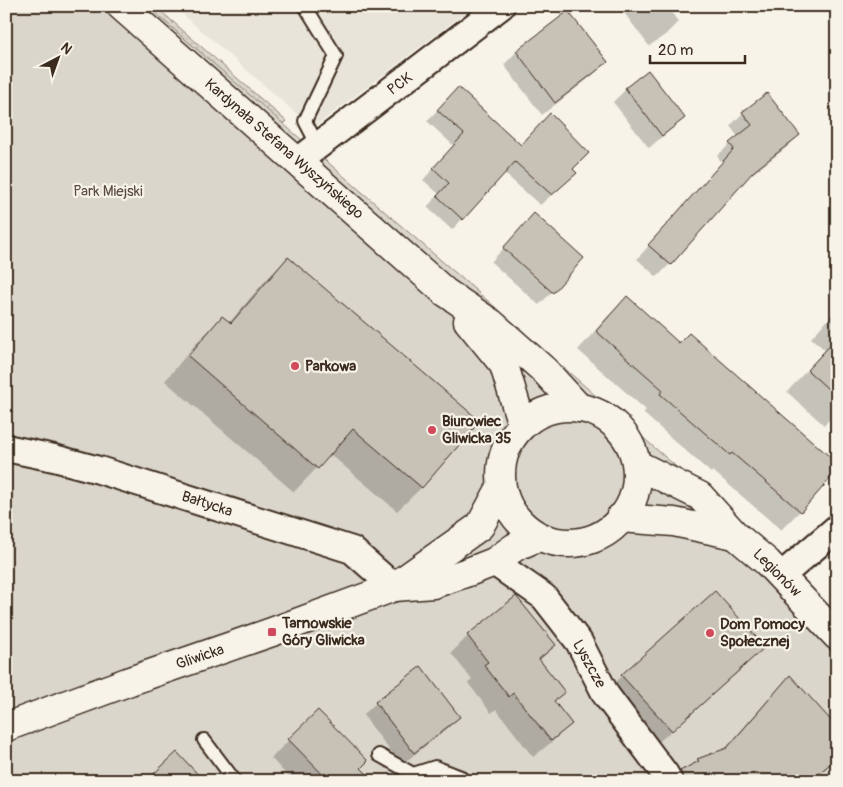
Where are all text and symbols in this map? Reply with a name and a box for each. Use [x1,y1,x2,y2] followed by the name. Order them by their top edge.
[32,32,82,82] north arrow
[650,32,746,64] scale bar
[57,39,75,58] text: N
[658,41,693,60] text: 20 m
[384,68,416,100] street label: PCK
[201,75,367,223] street label: Kardynała Stefana Wyszyńskiego
[73,182,143,201] park label: Park Miejski
[305,357,356,376] place label: Parkowa
[289,360,301,372] marker: Parkowa
[442,412,511,448] place label: Biurowiec Gliwicka 35
[426,424,438,436] marker: Biurowiec Gliwicka 35
[179,487,235,521] street label: Bałtycka
[749,545,805,601] street label: Legionów
[281,614,365,650] place label: Tarnowskie Góry Gliwicka
[720,615,805,651] place label: Dom Pomocy Społecznej
[266,626,278,638] marker: Tarnowskie Góry Gliwicka
[704,627,716,639] marker: Dom Pomocy Społecznej
[568,637,610,692] street label: Lyszcze
[173,640,227,674] street label: Gliwicka

